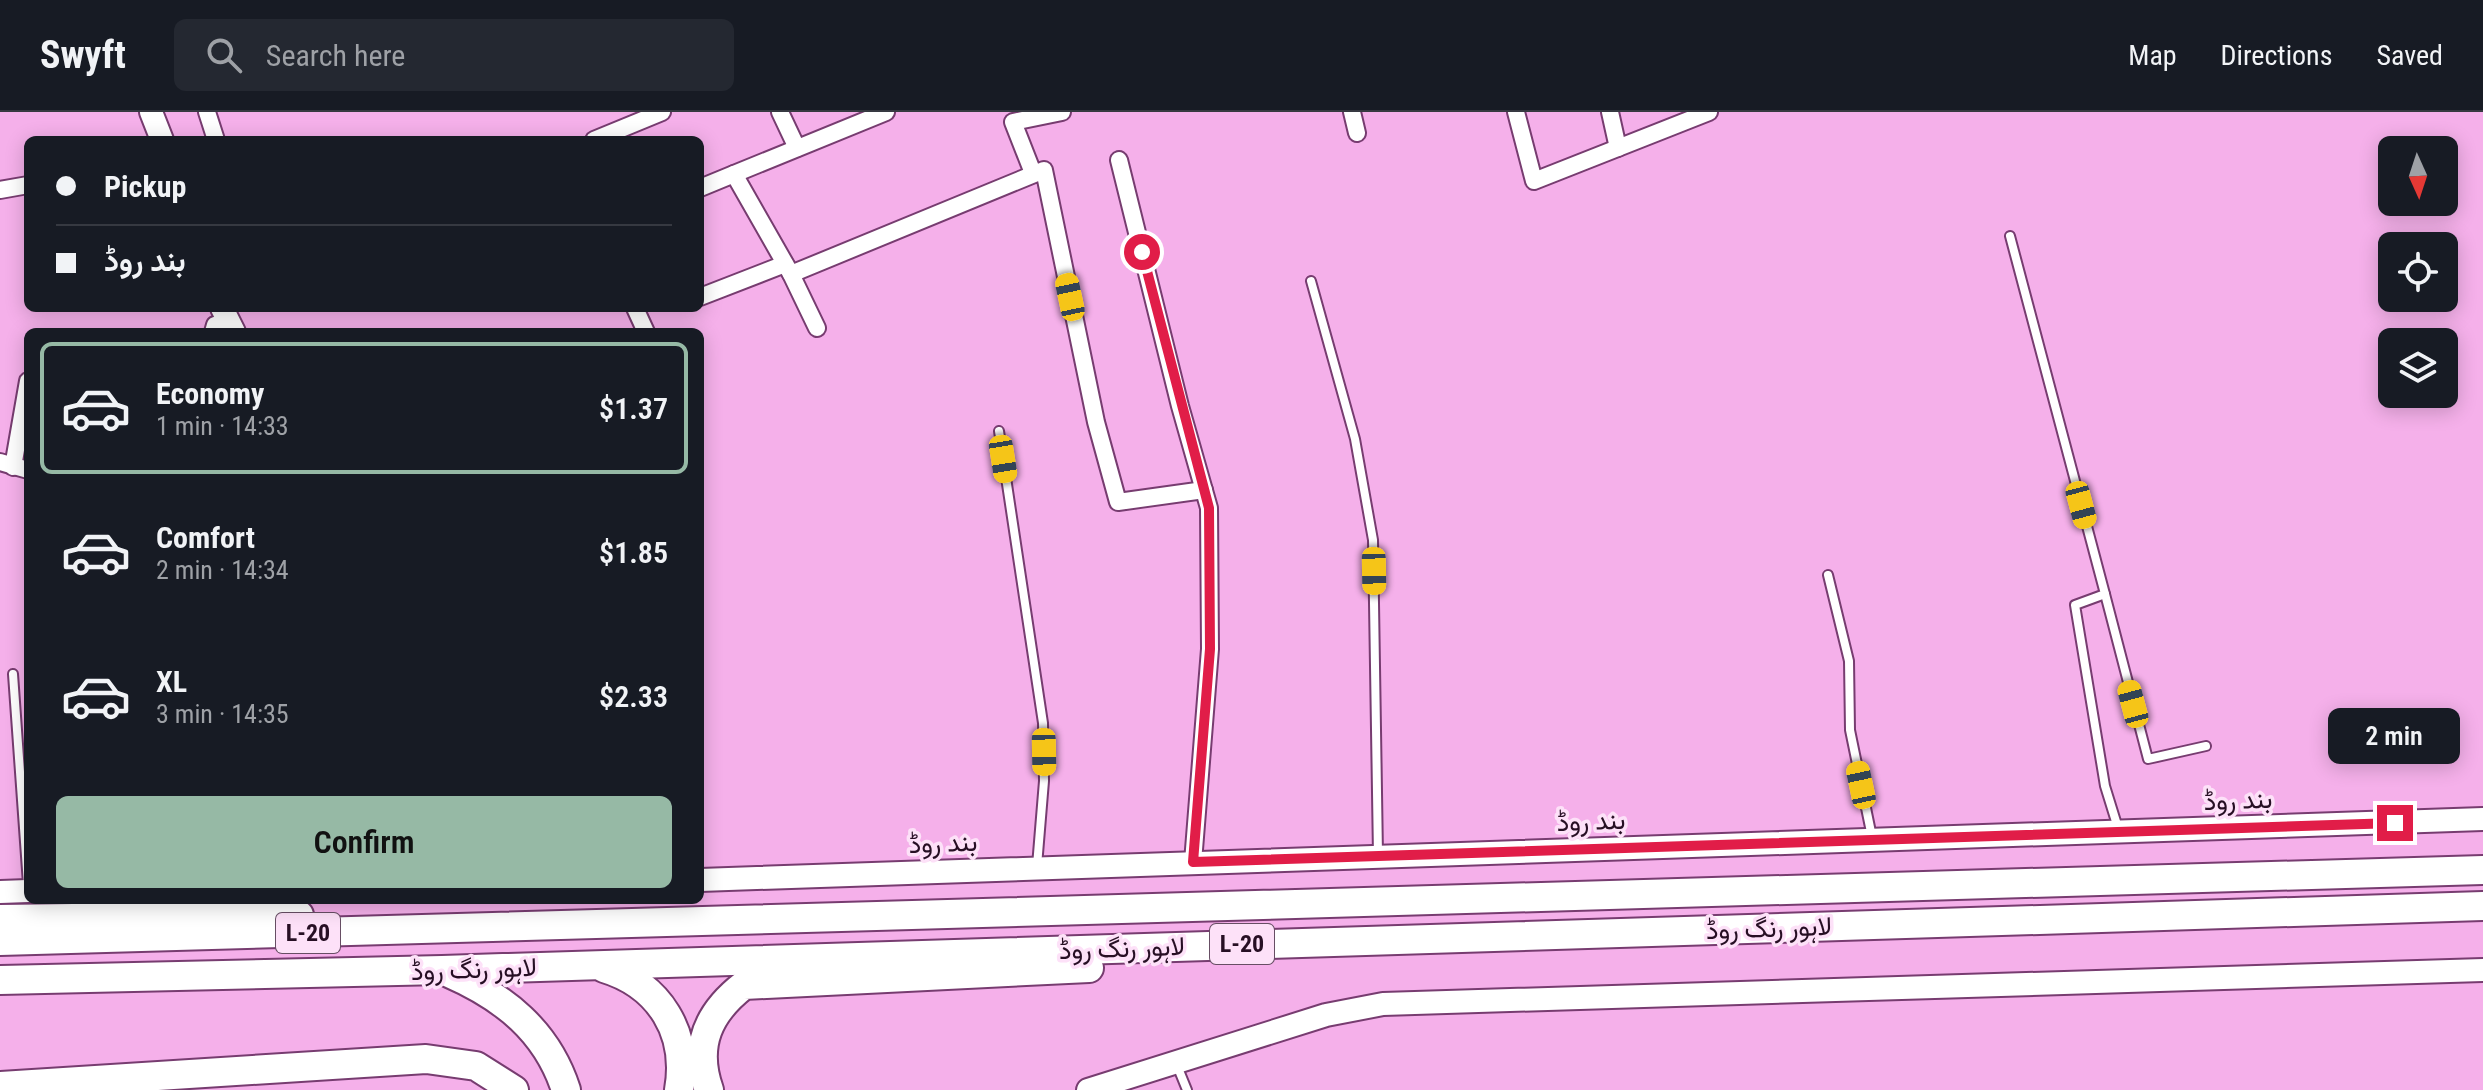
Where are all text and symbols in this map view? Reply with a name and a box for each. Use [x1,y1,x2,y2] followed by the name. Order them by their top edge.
[174,19,734,91] search box
[40,33,126,77] text: Swyft
[202,33,246,77] icon: search
[266,38,405,73] text: Search here
[2128,39,2177,72] text: Map
[2221,39,2332,72] text: Directions
[2376,39,2443,72] text: Saved
[2378,136,2458,216] north arrow
[2378,136,2458,408] map controls
[104,169,186,204] text: Pickup
[2378,232,2458,312] button: locate
[1124,234,1160,270] route start
[104,243,186,278] text: بند روڈ
[1053,271,1087,323] car
[2378,328,2458,408] button: layers
[60,372,132,444] icon: car
[156,376,264,411] text: Economy
[599,391,668,426] text: $1.37
[156,411,289,441] text: 1 min · 14:33
[987,433,1019,485] car
[2063,479,2099,531] car
[60,516,132,588] icon: car
[156,520,255,555] text: Comfort
[599,535,668,570] text: $1.85
[1362,547,1386,595] car
[156,555,289,585] text: 2 min · 14:34
[60,660,132,732] icon: car
[156,664,187,699] text: XL
[2115,678,2151,730] car
[599,679,668,714] text: $2.33
[156,699,289,729] text: 3 min · 14:35
[2329,707,2461,763] callout: 2 min
[2365,721,2423,751] text: 2 min
[1032,728,1056,776] car
[1844,759,1878,811] car
[2203,784,2273,817] street label: بند روڈ
[56,796,672,888] button: Confirm
[1556,805,1626,838] street label: بند روڈ
[2377,805,2413,841] route end
[908,827,978,860] street label: بند روڈ
[1705,911,1833,947] street label: لاہور رنگ روڈ
[276,913,340,953] road number: L-20
[1210,924,1274,964] road number: L-20
[1058,931,1186,967] street label: لاہور رنگ روڈ
[410,952,538,988] street label: لاہور رنگ روڈ

